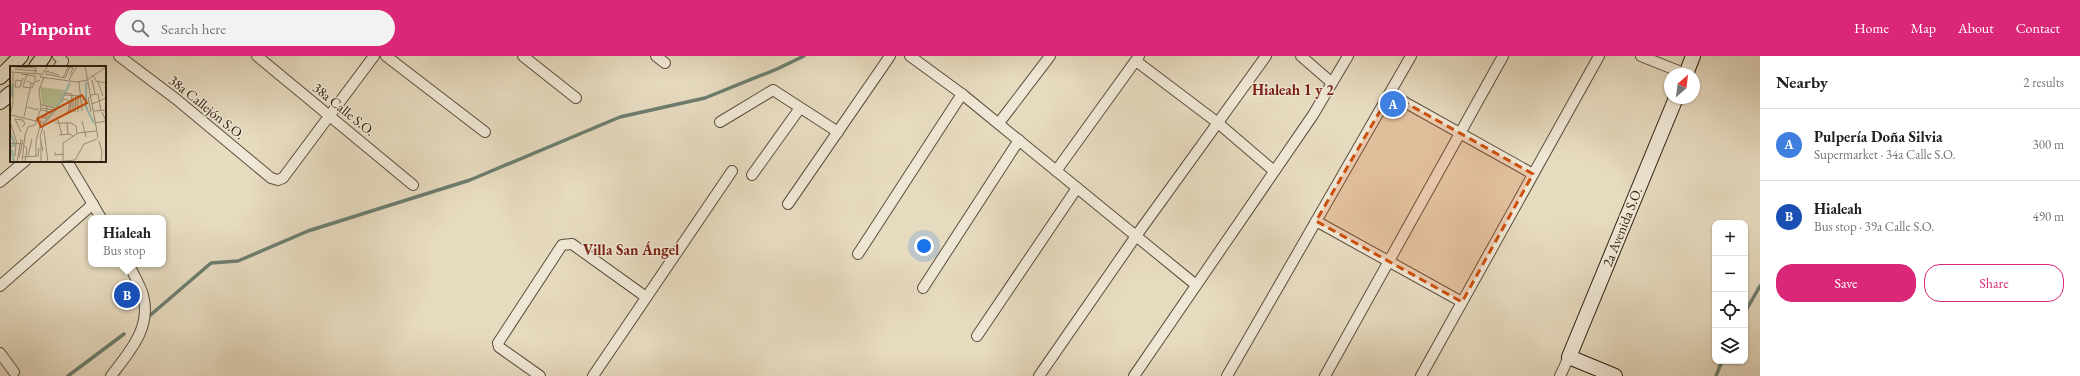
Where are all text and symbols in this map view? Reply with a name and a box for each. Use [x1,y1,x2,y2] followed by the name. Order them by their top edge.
[115,10,395,46] search box
[20,16,91,41] text: Pinpoint
[129,17,151,39] icon: search
[161,19,226,38] text: Search here
[1854,19,1889,37] text: Home
[1911,19,1936,37] text: Map
[1958,19,1994,37] text: About
[2016,19,2060,37] text: Contact
[10,66,106,162] inset map
[1664,68,1700,104] north arrow
[165,71,249,143] street label: 38a Callejón S.O.
[1776,71,1828,93] text: Nearby
[2023,74,2064,91] text: 2 results
[309,78,379,140] street label: 38a Calle S.O.
[1252,80,1334,99] district label: Hialeah 1 y 2
[1380,89,1406,119] pin: A
[1814,127,1943,146] text: Pulpería Doña Silvia
[1784,136,1794,153] text: A
[2033,136,2064,153] text: 300 m
[1814,146,1956,163] text: Supermarket · 34a Calle S.O.
[1598,185,1646,269] street label: 2a Avenida S.O.
[1814,199,1862,218] text: Hialeah
[1785,208,1793,225] text: B
[2033,208,2064,225] text: 490 m
[88,215,166,267] popup
[1814,218,1934,235] text: Bus stop · 39a Calle S.O.
[1712,220,1748,364] map controls
[1712,220,1748,256] button: +
[103,223,151,242] text: Hialeah
[914,236,934,256] your location
[583,240,680,259] district label: Villa San Ángel
[103,242,146,259] text: Bus stop
[1712,256,1748,292] button: −
[1776,264,1916,302] button: Save
[1924,264,2064,302] button: Share
[114,280,140,310] pin: B
[1712,292,1748,328] button: locate
[1712,328,1748,364] button: layers

